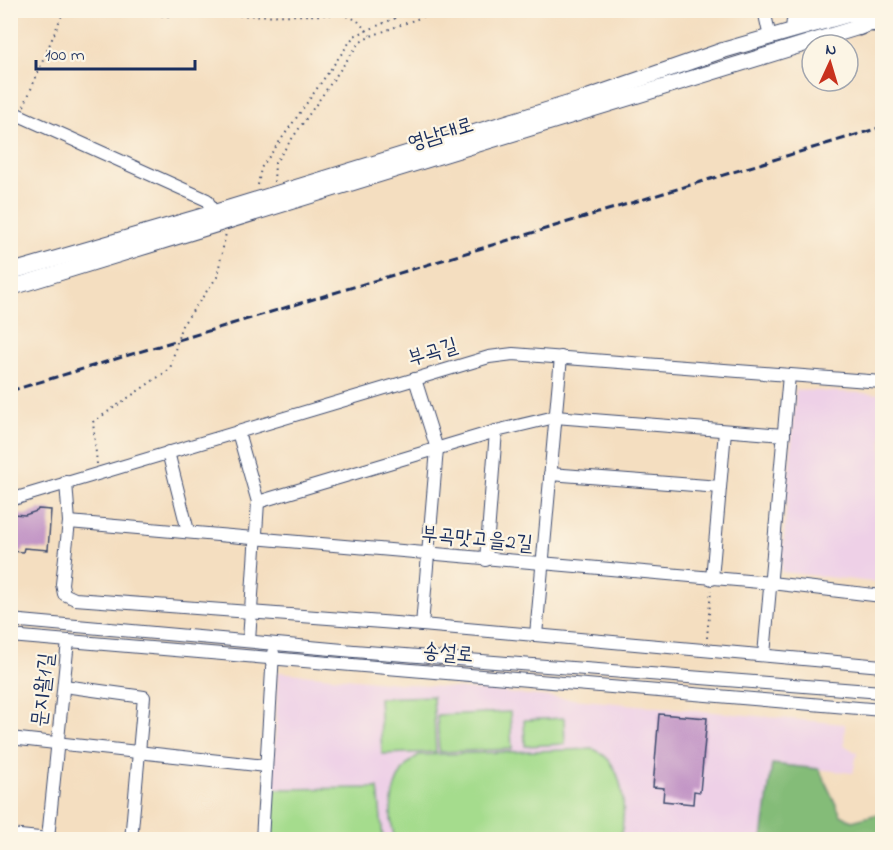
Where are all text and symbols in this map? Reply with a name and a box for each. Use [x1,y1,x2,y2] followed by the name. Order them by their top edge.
[36,33,195,71] scale bar
[800,33,860,93] north arrow
[825,38,837,62] text: N
[45,43,85,69] text: 100 m
[404,111,478,159] street label: 영남대로
[404,331,462,375] street label: 부곡길
[420,520,534,560] street label: 부곡맛고을2길
[421,637,475,671] street label: 송설로
[25,651,63,729] street label: 문지왈1길

